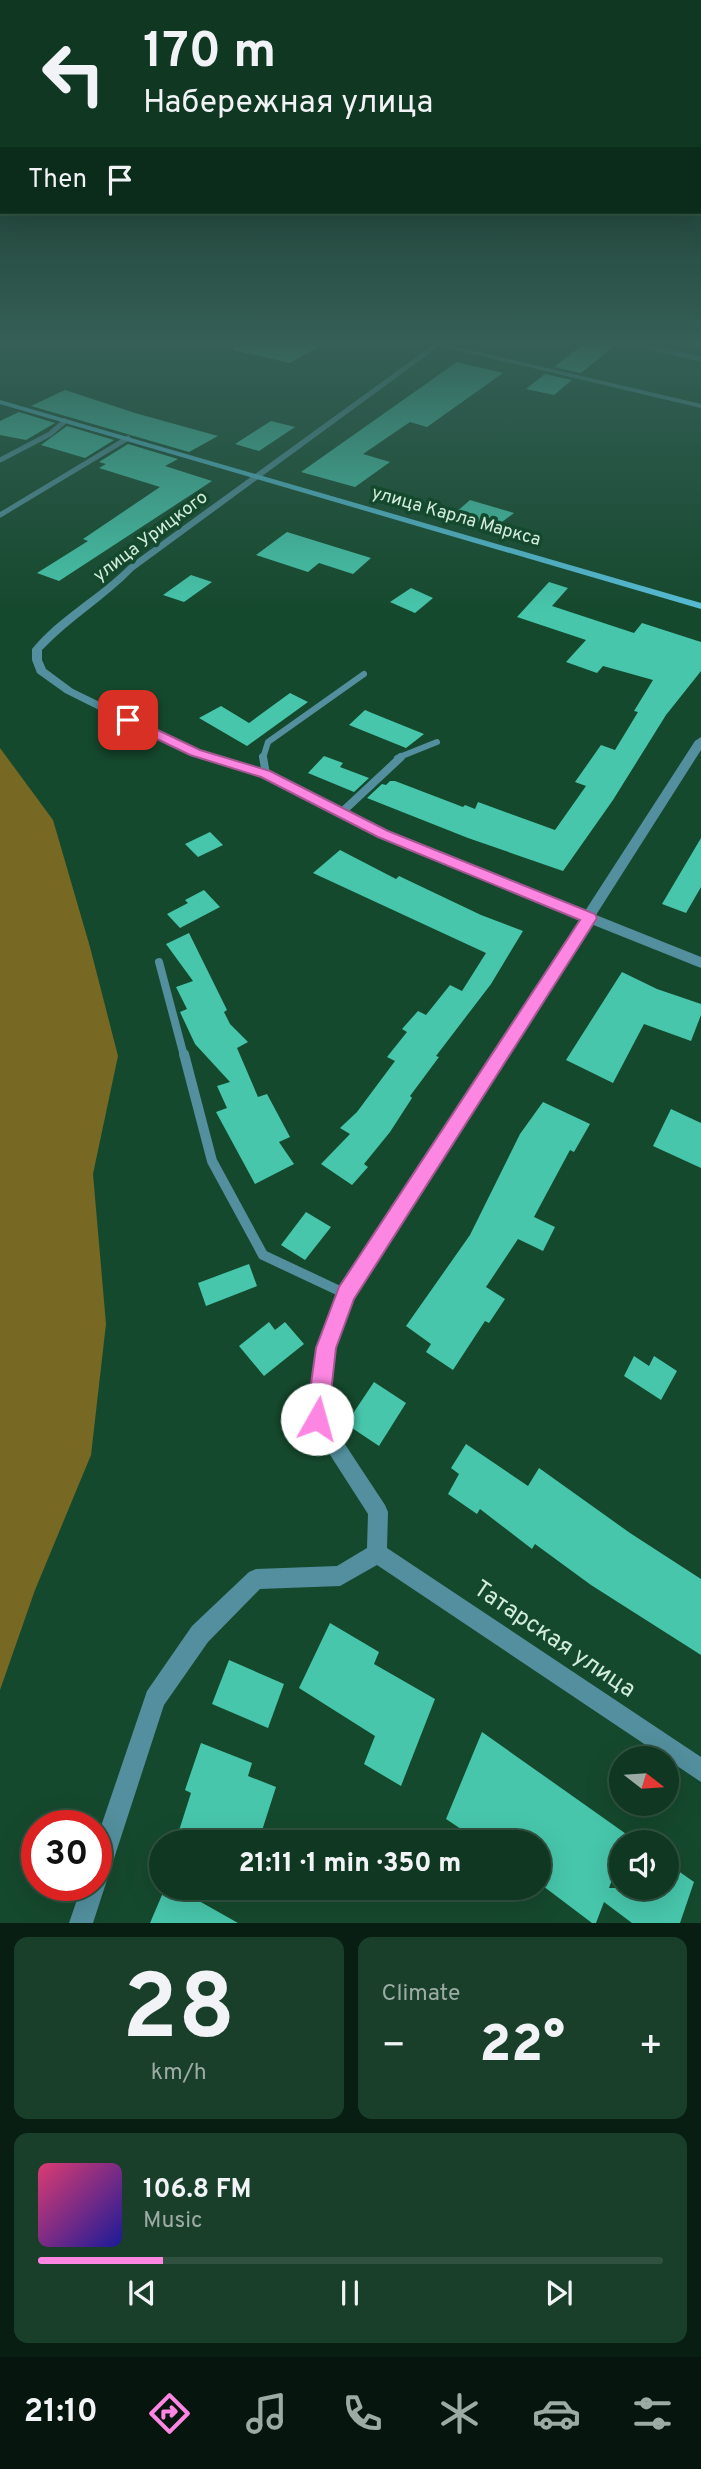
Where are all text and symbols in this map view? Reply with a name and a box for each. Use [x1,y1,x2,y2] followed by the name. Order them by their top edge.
[143,23,276,85] text: 170 m
[28,28,119,119] icon: left
[143,84,433,124] text: Набережная улица
[101,161,139,199] icon: arrive
[28,164,87,197] text: Then
[369,482,543,552] street label: улица Карла Маркса
[89,486,213,588] street label: улица Урицкого
[98,690,158,750] pin
[109,701,147,739] icon: arrive
[280,1382,354,1456] position arrow
[467,1575,641,1705] street label: Татарская улица
[609,1746,679,1816] north arrow
[609,1746,679,1900] map controls
[21,1810,112,1901] speed limit sign: 30
[609,1830,679,1900] button: sound
[239,1848,461,1881] text: 21:11 · 1 min · 350 m
[122,1956,235,2071] text: 28
[382,1980,460,2009] text: Climate
[480,2014,565,2080] text: 22°
[382,2023,406,2072] text: −
[638,2023,663,2072] text: +
[151,2059,207,2088] text: km/h
[143,2174,252,2207] text: 106.8 FM
[143,2207,203,2236] text: Music
[123,2274,161,2312] icon: previous
[331,2274,369,2312] icon: pause
[540,2274,578,2312] icon: next
[145,2389,194,2438] icon: directions
[242,2389,291,2438] icon: music
[338,2389,387,2438] icon: phone
[435,2389,484,2438] icon: climate
[532,2389,581,2438] icon: car
[628,2389,677,2438] icon: filters
[24,2393,98,2433] text: 21:10

